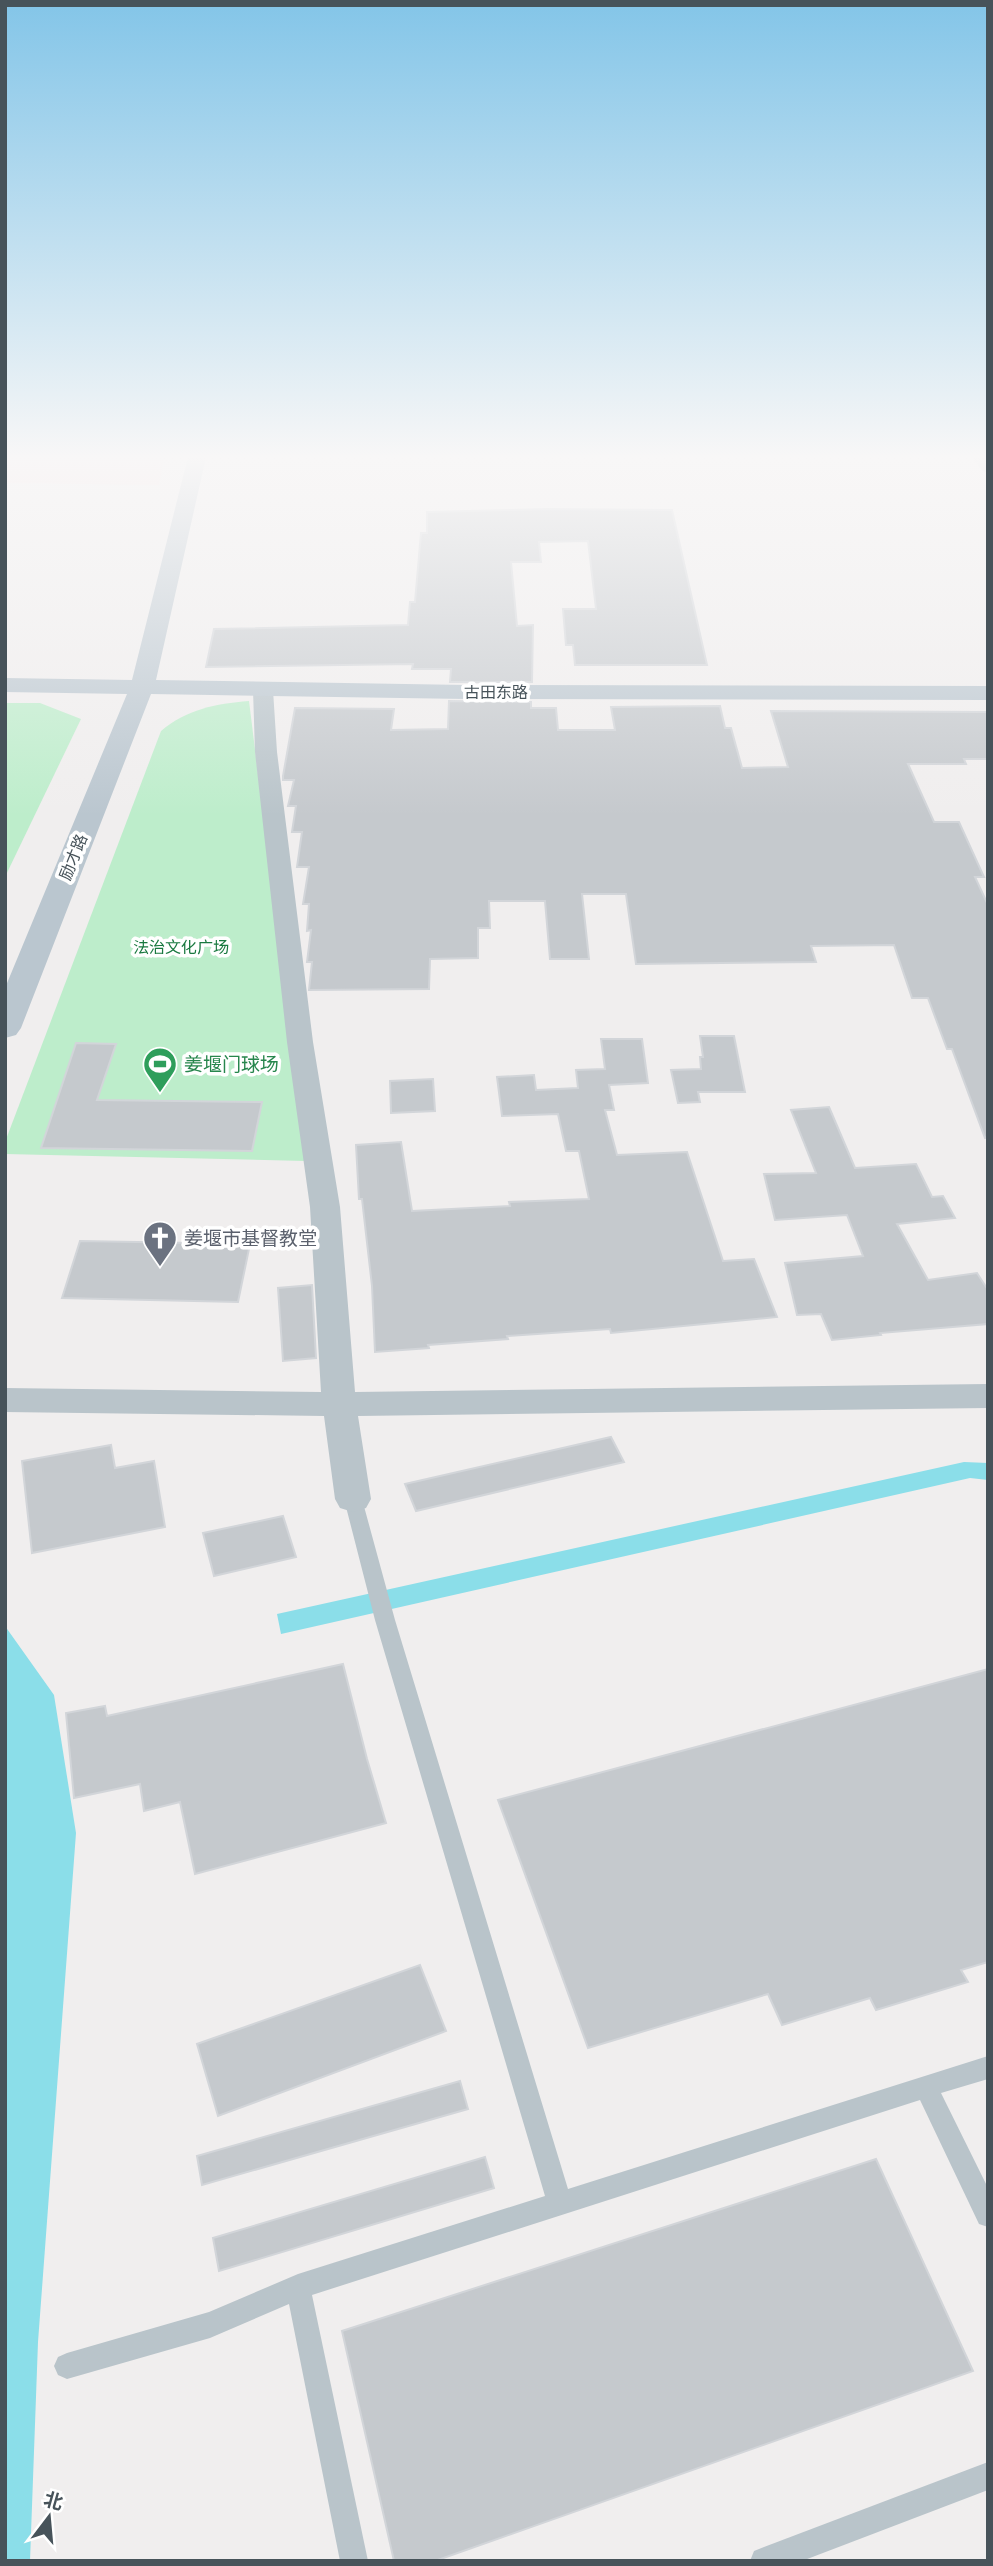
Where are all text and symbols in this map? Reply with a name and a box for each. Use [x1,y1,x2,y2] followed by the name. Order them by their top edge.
[464,682,528,702] street label: 古田东路
[55,831,91,883] street label: 励才路
[133,937,229,957] park label: 法治文化广场
[141,1045,179,1094] sports icon: 姜堰门球场
[184,1053,279,1076] place label: 姜堰门球场
[141,1219,179,1268] church icon: 姜堰市基督教堂
[184,1227,317,1250] place label: 姜堰市基督教堂
[14,2482,84,2552] north arrow
[41,2487,66,2515] text: 北

